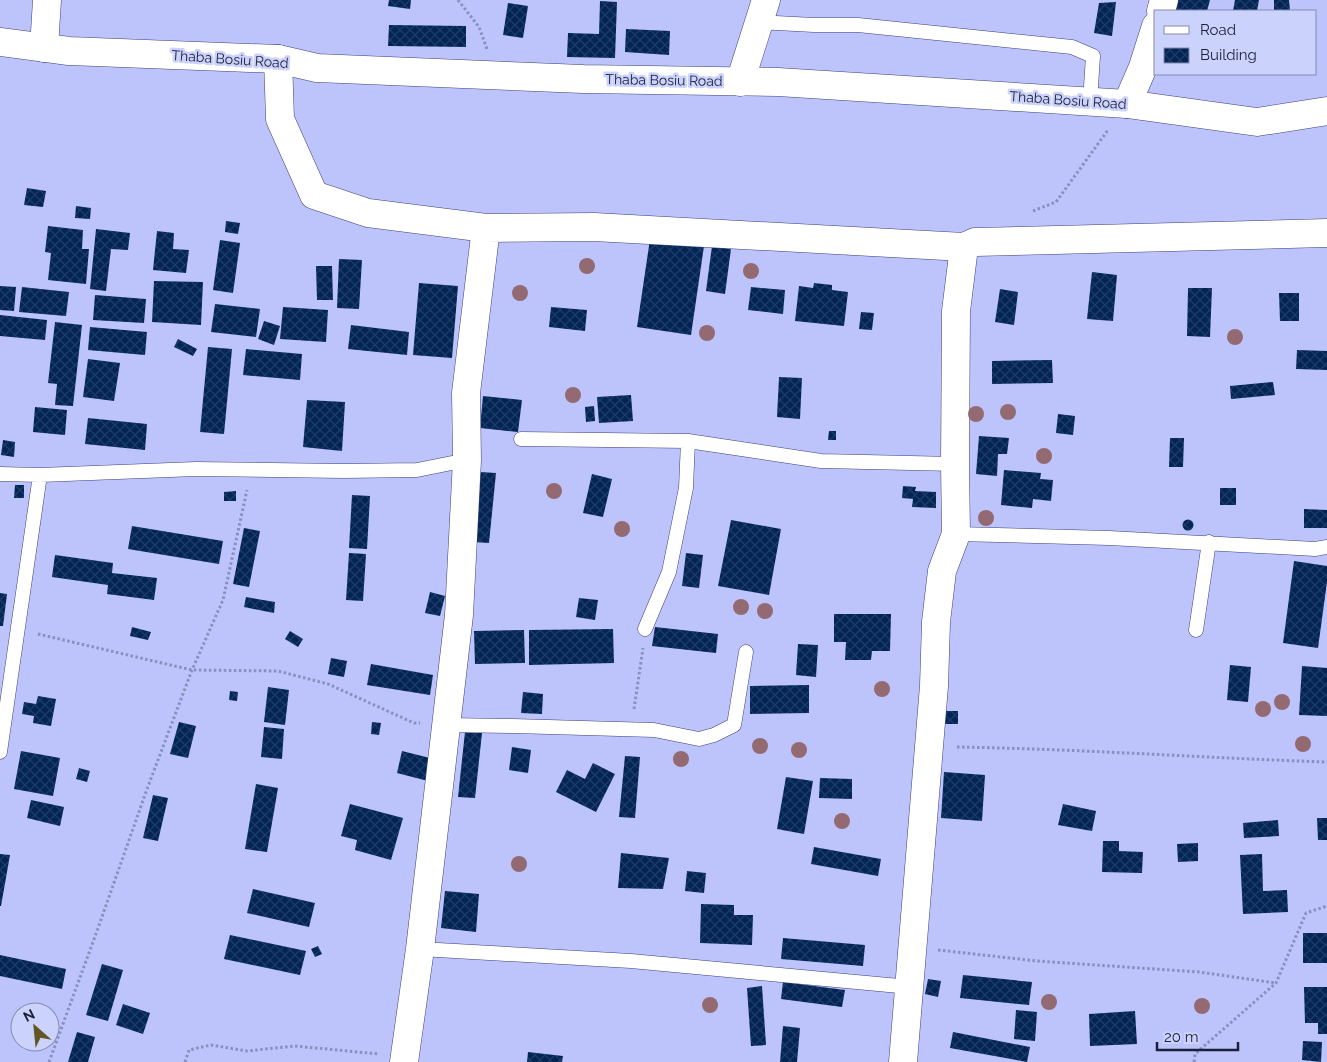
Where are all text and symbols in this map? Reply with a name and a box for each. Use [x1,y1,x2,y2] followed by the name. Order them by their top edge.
[1154,10,1317,75] legend
[1200,21,1236,39] text: Road
[1200,46,1257,64] text: Building
[171,47,289,71] street label: Thaba Bosiu Road
[605,71,723,89] street label: Thaba Bosiu Road
[1009,88,1127,112] street label: Thaba Bosiu Road
[10,1002,60,1052] north arrow
[21,1006,37,1025] text: N
[1157,1020,1238,1052] scale bar
[1164,1028,1199,1046] text: 20 m

